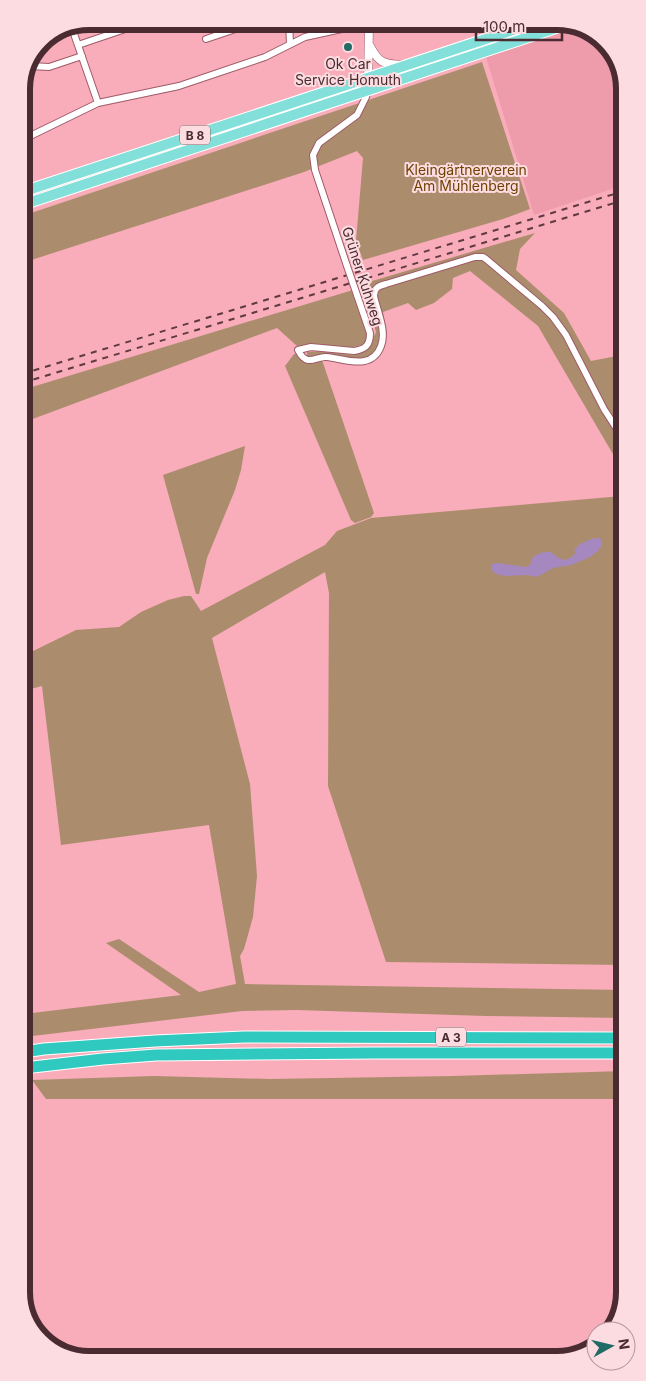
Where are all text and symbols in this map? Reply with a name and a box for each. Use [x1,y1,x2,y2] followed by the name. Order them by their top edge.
[476,10,562,42] scale bar
[483,17,525,36] text: 100 m
[342,41,354,53] marker: Ok Car Service Homuth
[295,55,401,88] place label: Ok Car Service Homuth
[180,126,210,144] road number: B 8
[405,161,527,194] park label: Kleingärtnerverein Am Mühlenberg
[339,224,387,328] street label: Grüner Kuhweg
[436,1028,466,1046] road number: A 3
[586,1321,636,1371] north arrow
[615,1338,634,1351] text: N

